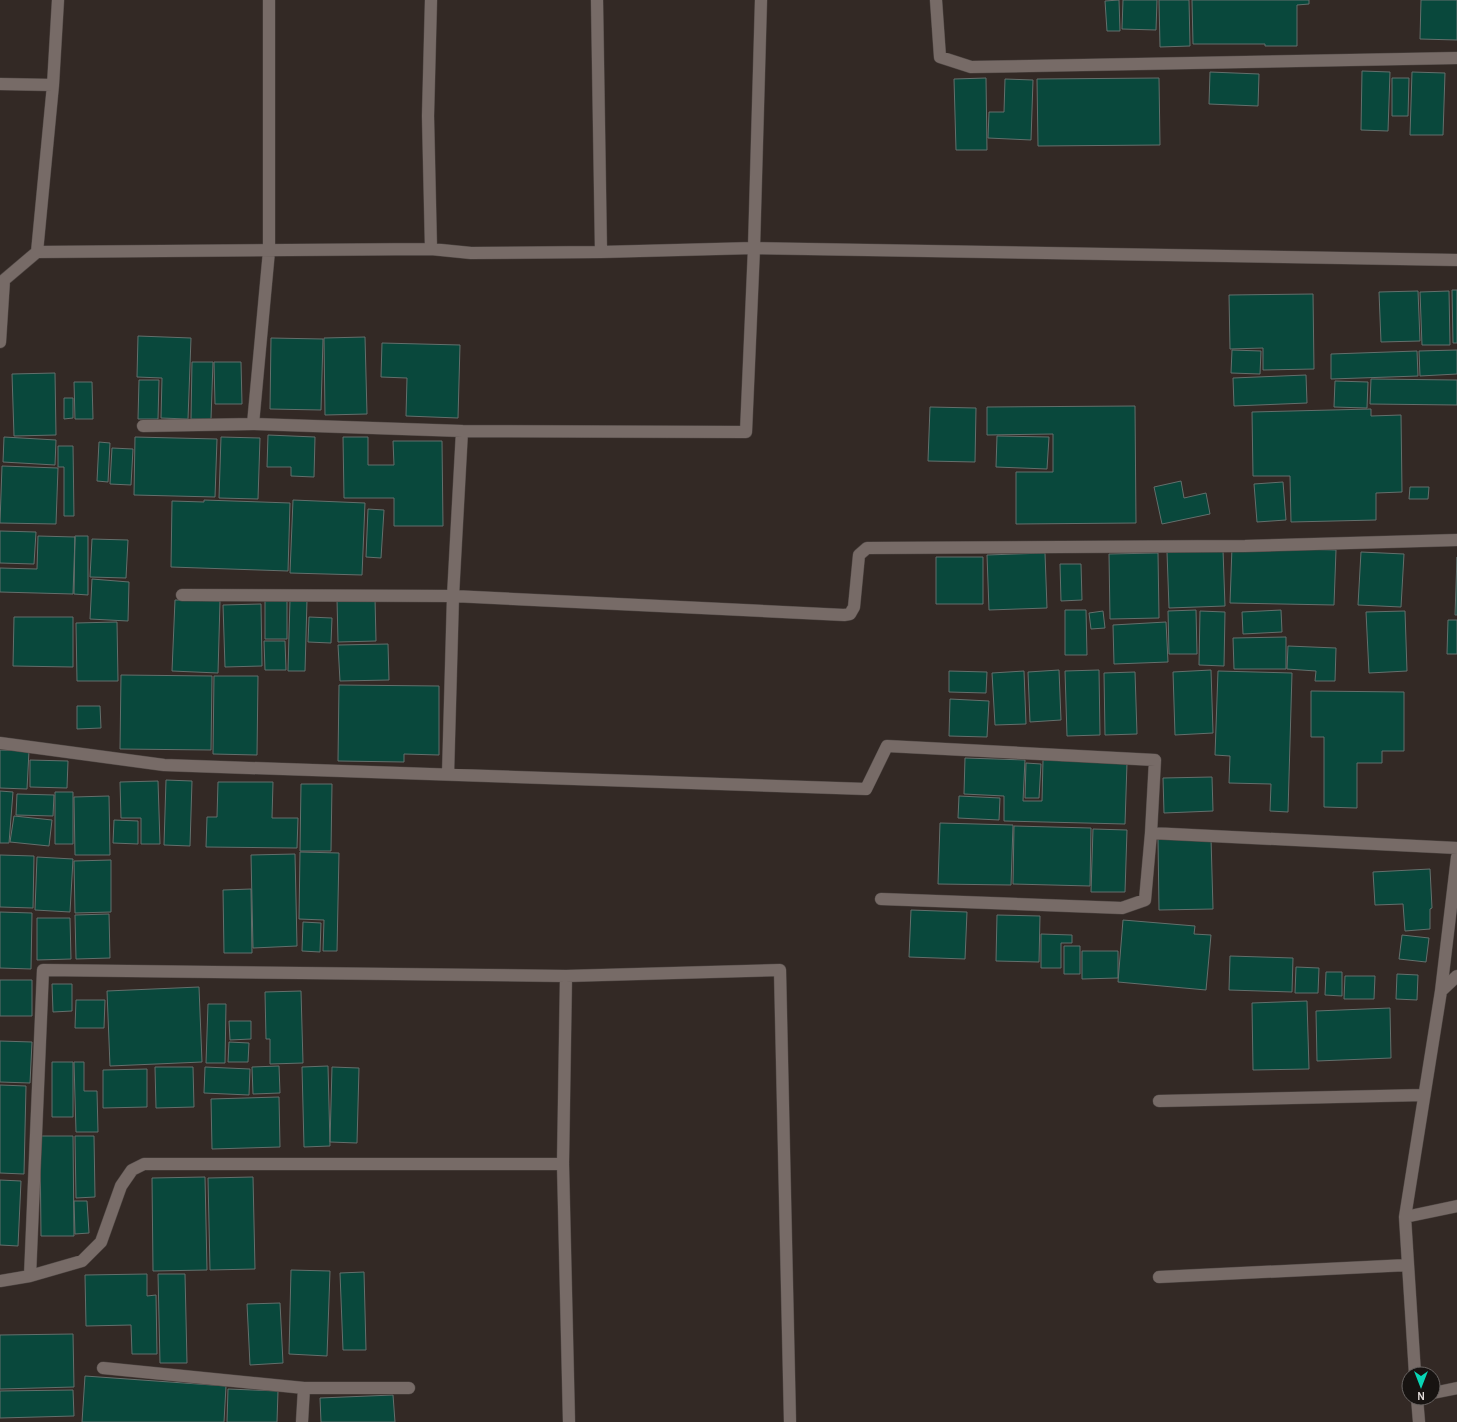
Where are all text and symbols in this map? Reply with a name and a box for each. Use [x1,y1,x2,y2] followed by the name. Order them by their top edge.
[1401,1366,1441,1406] north arrow
[1417,1389,1425,1402] text: N

